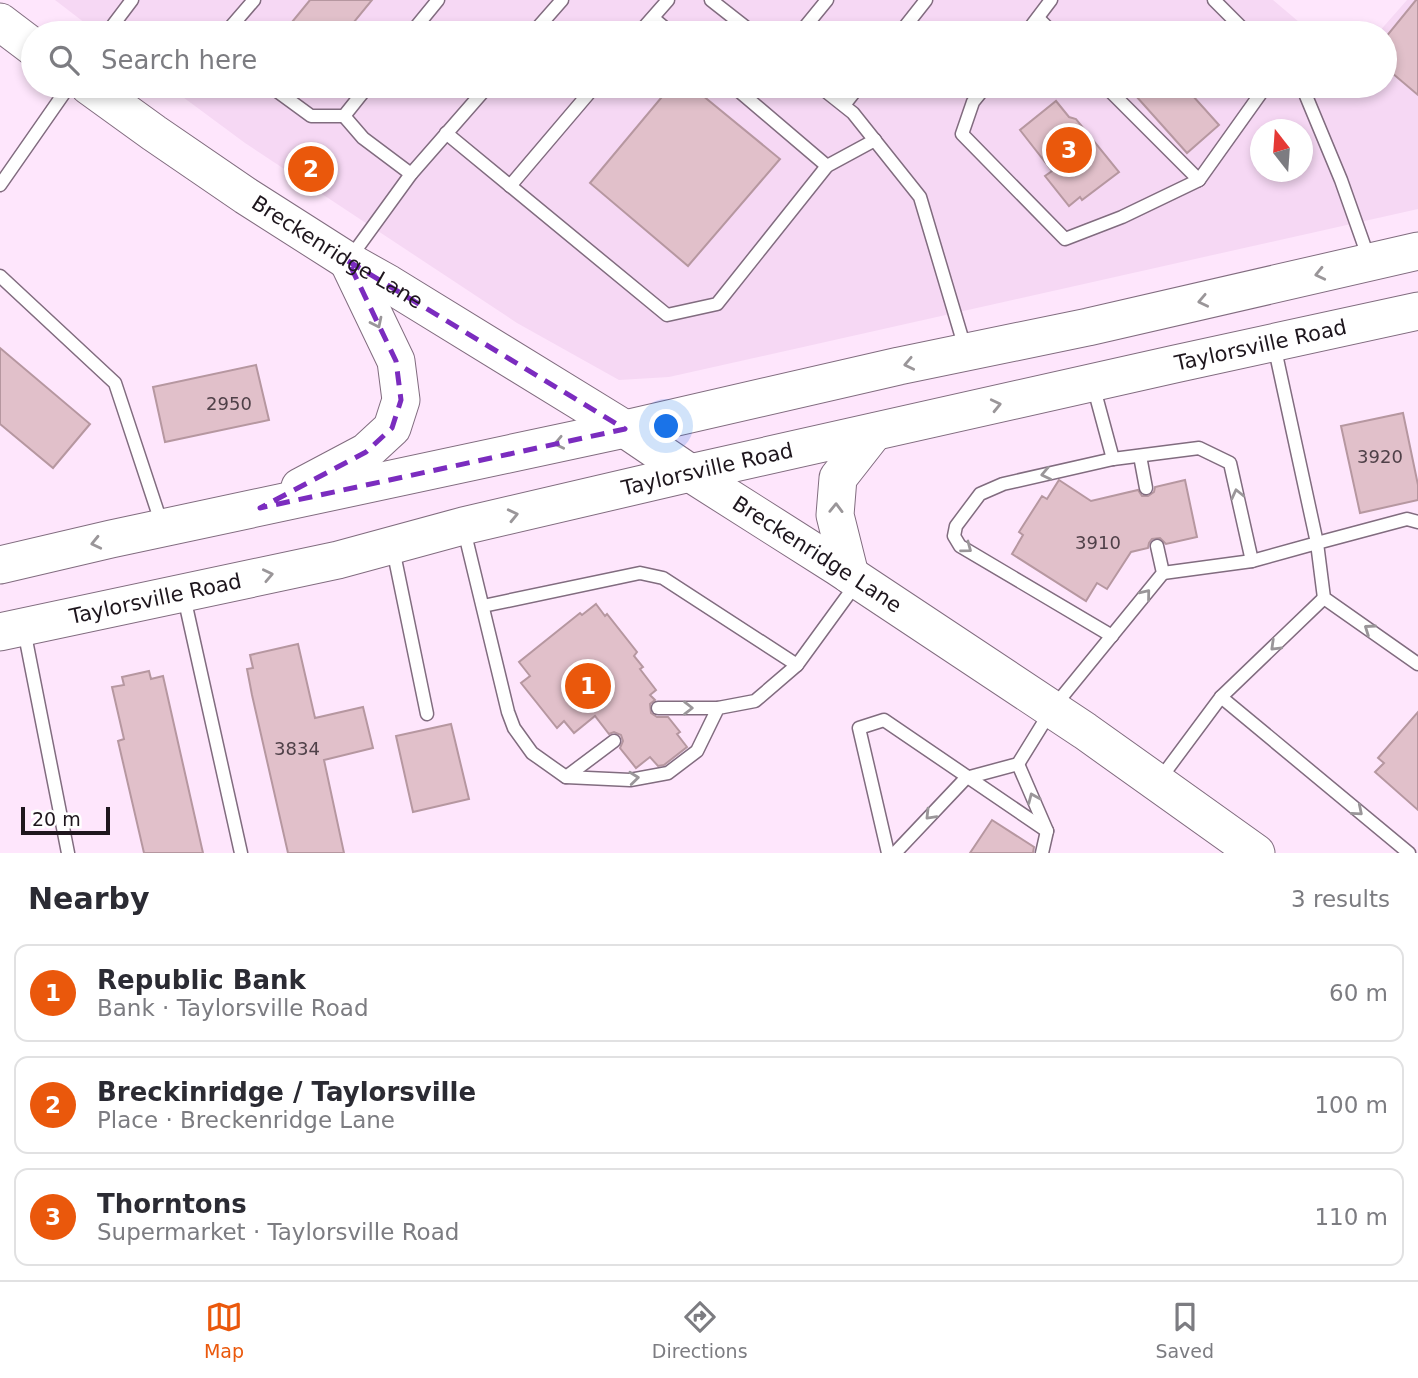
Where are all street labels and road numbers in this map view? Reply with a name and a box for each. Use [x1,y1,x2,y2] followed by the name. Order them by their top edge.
[247,191,427,314] street label: Breckenridge Lane
[1171,315,1349,376] street label: Taylorsville Road
[618,438,795,501] street label: Taylorsville Road
[728,491,906,618] street label: Breckenridge Lane
[66,569,244,629] street label: Taylorsville Road

